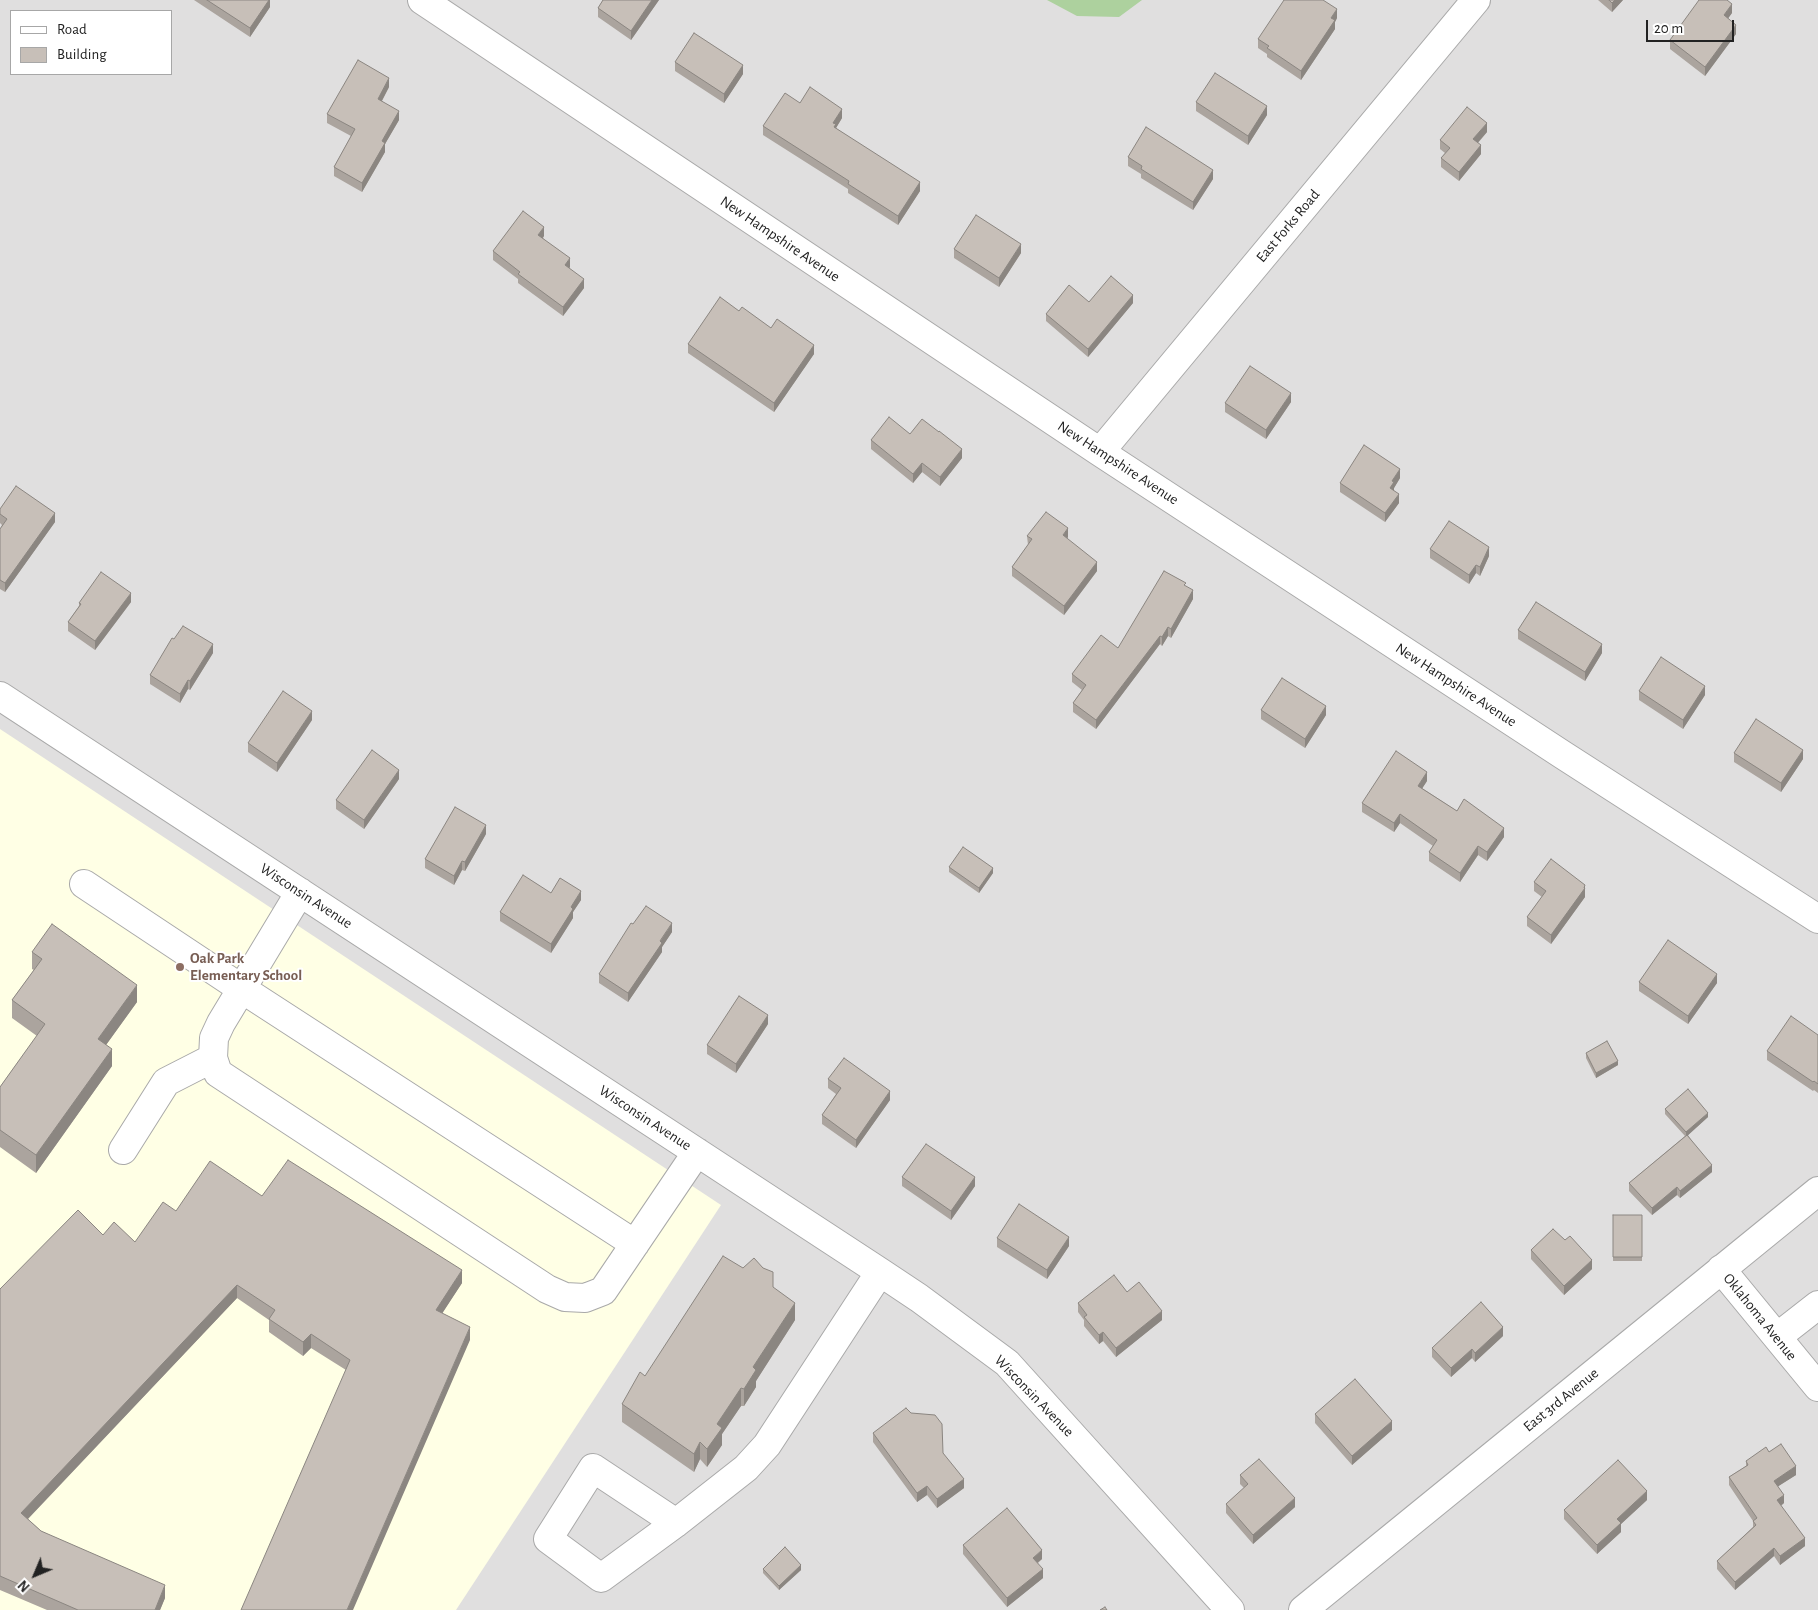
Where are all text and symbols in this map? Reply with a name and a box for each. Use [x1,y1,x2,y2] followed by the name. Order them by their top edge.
[10,10,172,75] legend
[1648,10,1736,42] scale bar
[1654,21,1683,36] text: 20 m
[57,22,87,37] text: Road
[57,47,107,62] text: Building
[1252,186,1324,266] street label: East Forks Road
[717,192,843,286] street label: New Hampshire Avenue
[1054,417,1182,509] street label: New Hampshire Avenue
[1392,639,1520,731] street label: New Hampshire Avenue
[256,859,356,933] street label: Wisconsin Avenue
[190,949,302,984] place label: Oak Park Elementary School
[174,961,186,973] marker: Oak Park Elementary School
[595,1081,695,1155] street label: Wisconsin Avenue
[1719,1270,1801,1364] street label: Oklahoma Avenue
[991,1351,1077,1441] street label: Wisconsin Avenue
[1520,1364,1602,1436] street label: East 3rd Avenue
[10,1550,60,1600] north arrow
[16,1577,33,1594] text: N

